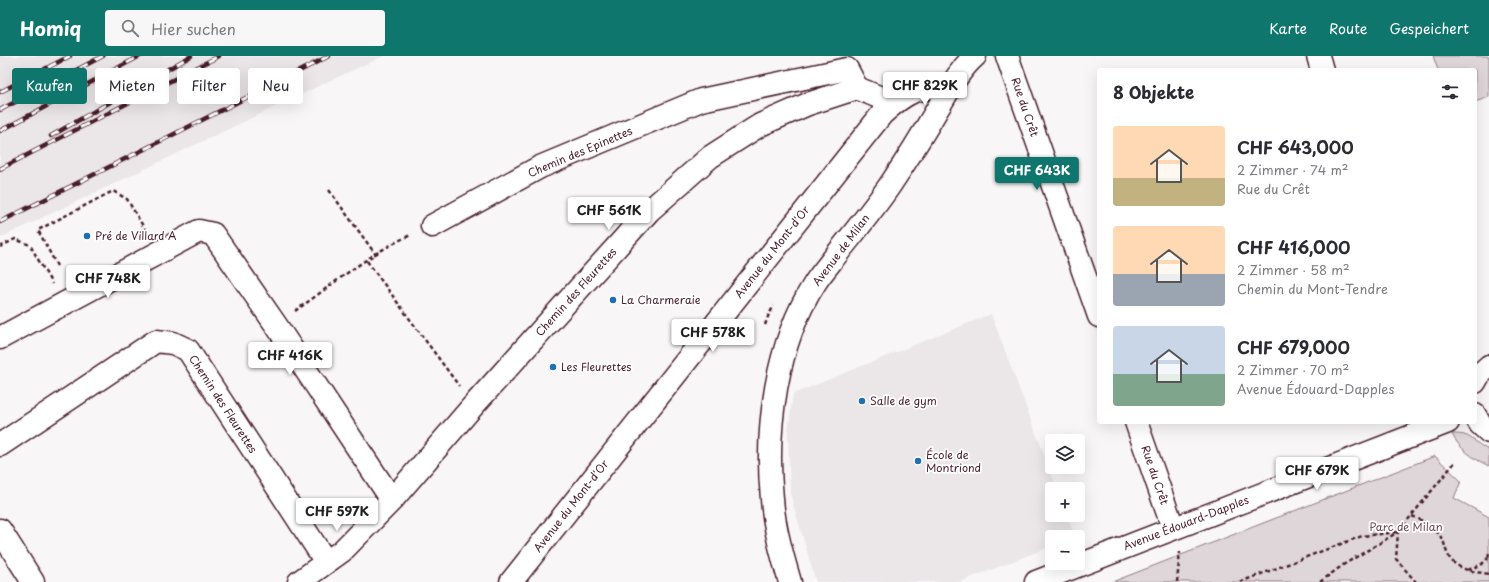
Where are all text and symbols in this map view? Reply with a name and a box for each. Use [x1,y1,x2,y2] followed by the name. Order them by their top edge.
[105,10,385,46] search box
[20,14,81,42] text: Homiq
[119,17,141,39] icon: search
[151,17,236,40] text: Hier suchen
[1269,18,1307,39] text: Karte
[1329,18,1367,39] text: Route
[1389,18,1469,39] text: Gespeichert
[12,68,87,104] chip: Kaufen
[95,68,169,104] chip: Mieten
[177,68,240,104] chip: Filter
[248,68,303,104] chip: Neu
[884,72,966,106] pin: CHF 829K
[892,75,958,94] text: CHF 829K
[1007,75,1044,139] street label: Rue du Crêt
[1113,79,1194,105] text: 8 Objekte
[1439,81,1461,103] icon: filters
[525,122,635,181] street label: Chemin des Epinettes
[1237,134,1354,160] text: CHF 643,000
[1145,142,1193,190] icon: home
[996,157,1078,191] pin: CHF 643K
[1004,160,1070,179] text: CHF 643K
[1237,160,1348,179] text: 2 Zimmer · 74 m²
[1237,179,1310,198] text: Rue du Crêt
[568,197,650,231] pin: CHF 561K
[577,200,641,219] text: CHF 561K
[730,202,813,301] street label: Avenue du Mont-d'Or
[808,210,873,289] street label: Avenue de Milan
[95,227,177,244] place label: Pré de Villard A
[82,231,92,241] marker: Pré de Villard A
[1237,234,1351,260] text: CHF 416,000
[1145,242,1193,290] icon: home
[531,244,620,340] street label: Chemin des Fleurettes
[1237,260,1350,279] text: 2 Zimmer · 58 m²
[67,265,149,299] pin: CHF 748K
[75,268,141,287] text: CHF 748K
[1237,279,1388,298] text: Chemin du Mont-Tendre
[621,291,701,308] place label: La Charmeraie
[608,295,618,305] marker: La Charmeraie
[672,319,754,353] pin: CHF 578K
[680,322,746,341] text: CHF 578K
[1237,334,1350,360] text: CHF 679,000
[249,342,331,376] pin: CHF 416K
[1145,342,1193,390] icon: home
[257,345,323,364] text: CHF 416K
[185,351,262,456] street label: Chemin des Fleurettes
[561,358,631,375] place label: Les Fleurettes
[1237,360,1349,379] text: 2 Zimmer · 70 m²
[548,362,558,372] marker: Les Fleurettes
[1237,379,1394,398] text: Avenue Édouard-Dapples
[870,392,937,409] place label: Salle de gym
[857,396,867,406] marker: Salle de gym
[1045,434,1085,570] map controls
[1045,434,1085,474] button: layers
[1137,443,1174,507] street label: Rue du Crêt
[926,446,981,476] place label: École de Montriond
[529,456,612,555] street label: Avenue du Mont-d'Or
[913,456,923,466] marker: École de Montriond
[1276,457,1358,491] pin: CHF 679K
[1285,460,1349,479] text: CHF 679K
[1045,482,1085,522] button: +
[1121,491,1251,554] street label: Avenue Édouard-Dapples
[296,498,378,532] pin: CHF 597K
[305,501,369,520] text: CHF 597K
[1369,518,1443,535] park label: Parc de Milan
[1045,530,1085,570] button: −

